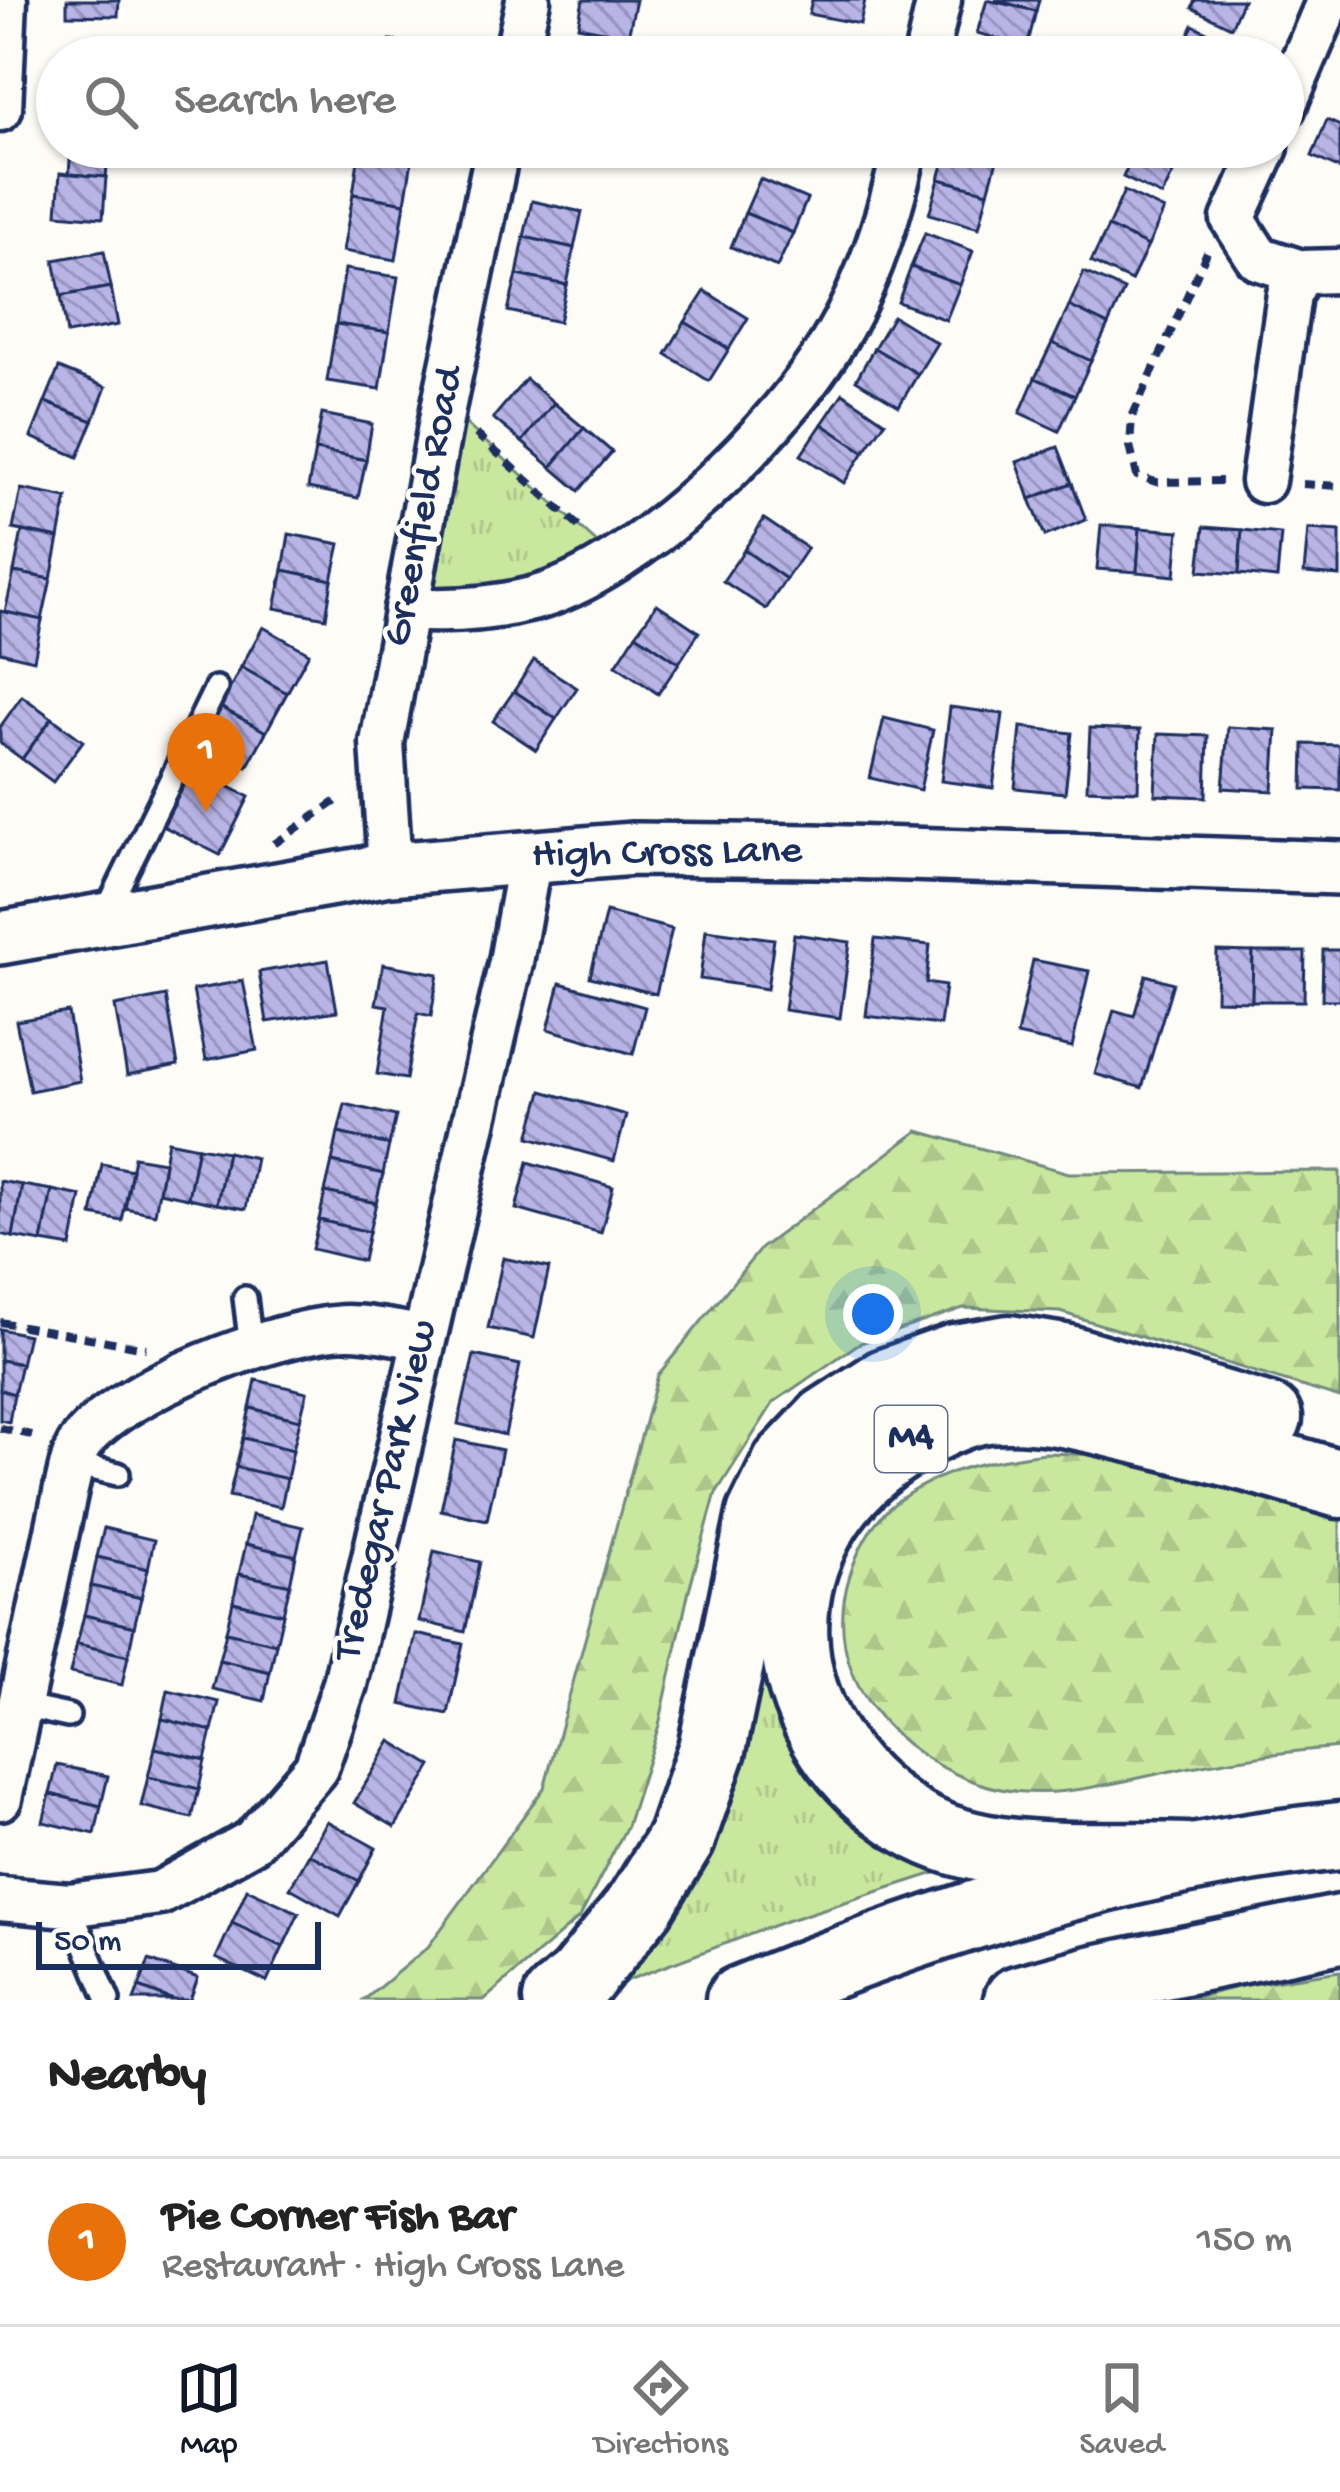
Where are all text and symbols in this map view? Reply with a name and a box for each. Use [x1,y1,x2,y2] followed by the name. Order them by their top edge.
[36,36,1304,168] search box
[78,69,144,135] icon: search
[174,76,396,129] text: Search here
[375,360,478,651] street label: Greenfield Road
[167,713,245,812] pin: 1
[532,828,804,882] street label: High Cross Lane
[843,1284,903,1344] your location
[325,1316,451,1668] street label: Tredegar Park View
[875,1406,947,1472] road number: M4
[36,1916,321,1969] scale bar
[54,1924,121,1962] text: 50 m
[48,2048,206,2108] text: Nearby
[162,2192,513,2245] text: Pie Corner Fish Bar
[79,2219,95,2265] text: 1
[1197,2219,1292,2265] text: 150 m
[162,2245,624,2291] text: Restaurant · High Cross Lane
[176,2355,242,2465] tab: Map
[594,2355,728,2465] tab: Directions
[1080,2355,1164,2465] tab: Saved

